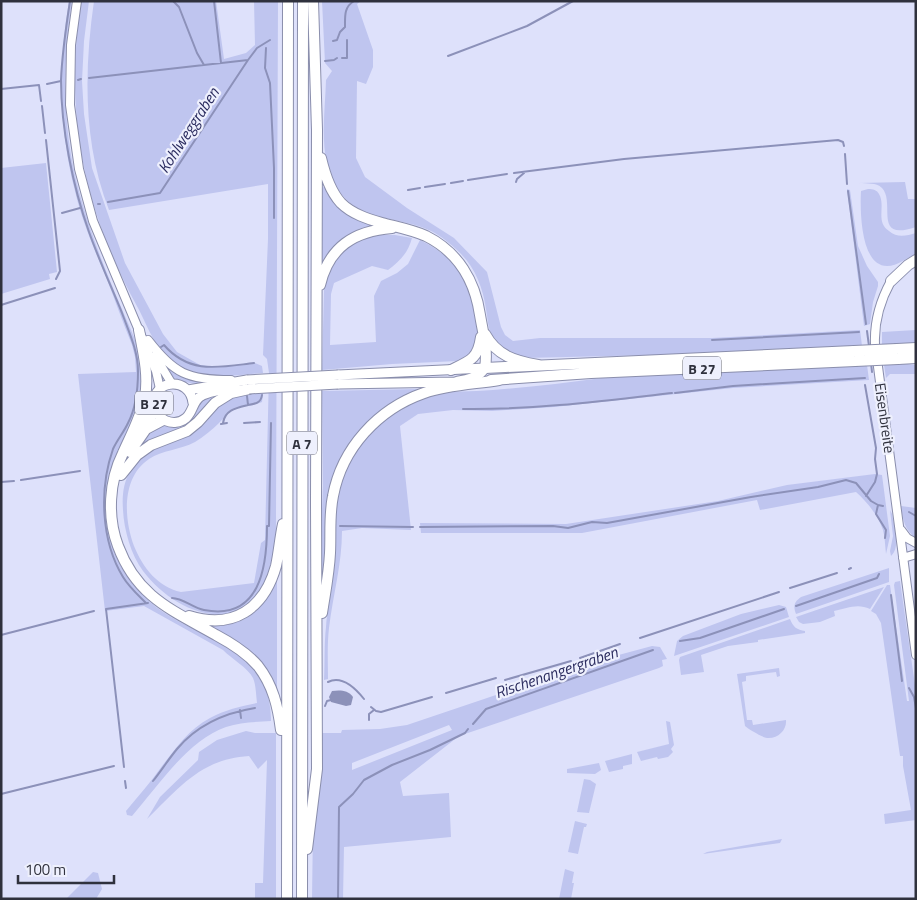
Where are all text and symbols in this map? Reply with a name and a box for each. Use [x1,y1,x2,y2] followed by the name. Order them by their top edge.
[151,82,225,177] water label: Kohlweggraben
[683,356,721,379] road number: B 27
[869,381,901,455] street label: Eisenbreite
[135,392,173,414] road number: B 27
[287,432,317,454] road number: A 7
[491,639,622,704] water label: Rischenangergraben
[18,852,114,884] scale bar
[25,858,66,881] text: 100 m

